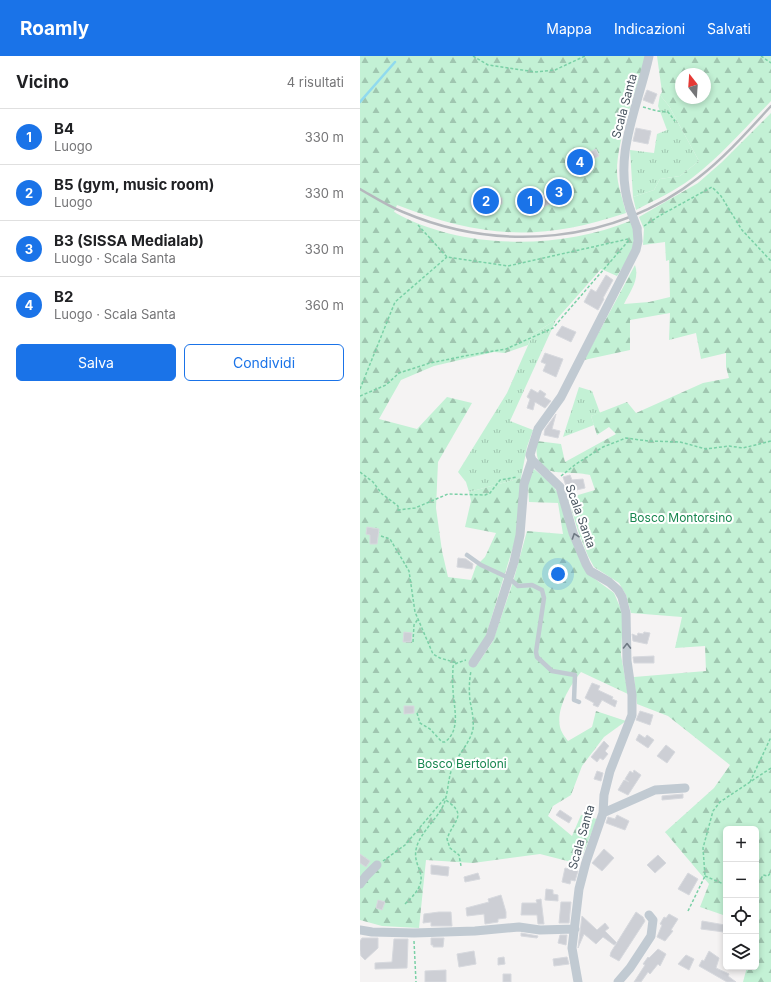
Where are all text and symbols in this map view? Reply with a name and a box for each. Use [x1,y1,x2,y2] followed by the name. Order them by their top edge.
[20,17,89,40] text: Roamly
[546,20,592,37] text: Mappa
[614,20,685,37] text: Indicazioni
[707,20,751,37] text: Salvati
[675,68,711,104] north arrow
[16,72,69,92] text: Vicino
[608,72,640,140] street label: Scala Santa
[287,74,344,90] text: 4 risultati
[54,119,74,138] text: B4
[26,129,32,145] text: 1
[305,129,344,145] text: 330 m
[54,138,93,154] text: Luogo
[567,147,593,177] pin: 4
[54,175,214,194] text: B5 (gym, music room)
[546,177,572,207] pin: 3
[25,185,33,201] text: 2
[305,185,344,201] text: 330 m
[473,186,499,216] pin: 2
[517,186,543,216] pin: 1
[54,194,93,210] text: Luogo
[54,231,204,250] text: B3 (SISSA Medialab)
[25,241,33,257] text: 3
[305,241,344,257] text: 330 m
[54,250,176,266] text: Luogo · Scala Santa
[54,287,73,306] text: B2
[25,297,33,313] text: 4
[305,297,344,313] text: 360 m
[54,306,176,322] text: Luogo · Scala Santa
[16,344,176,381] button: Salva
[184,344,344,381] button: Condividi
[563,482,599,550] street label: Scala Santa
[630,510,732,525] park label: Bosco Montorsino
[571,533,580,540] one-way arrow
[548,564,568,584] your location
[623,643,631,649] one-way arrow
[417,756,507,771] park label: Bosco Bertoloni
[565,803,597,871] street label: Scala Santa
[723,826,759,970] map controls
[723,826,759,862] button: +
[723,862,759,898] button: −
[723,898,759,934] button: locate
[723,934,759,970] button: layers

